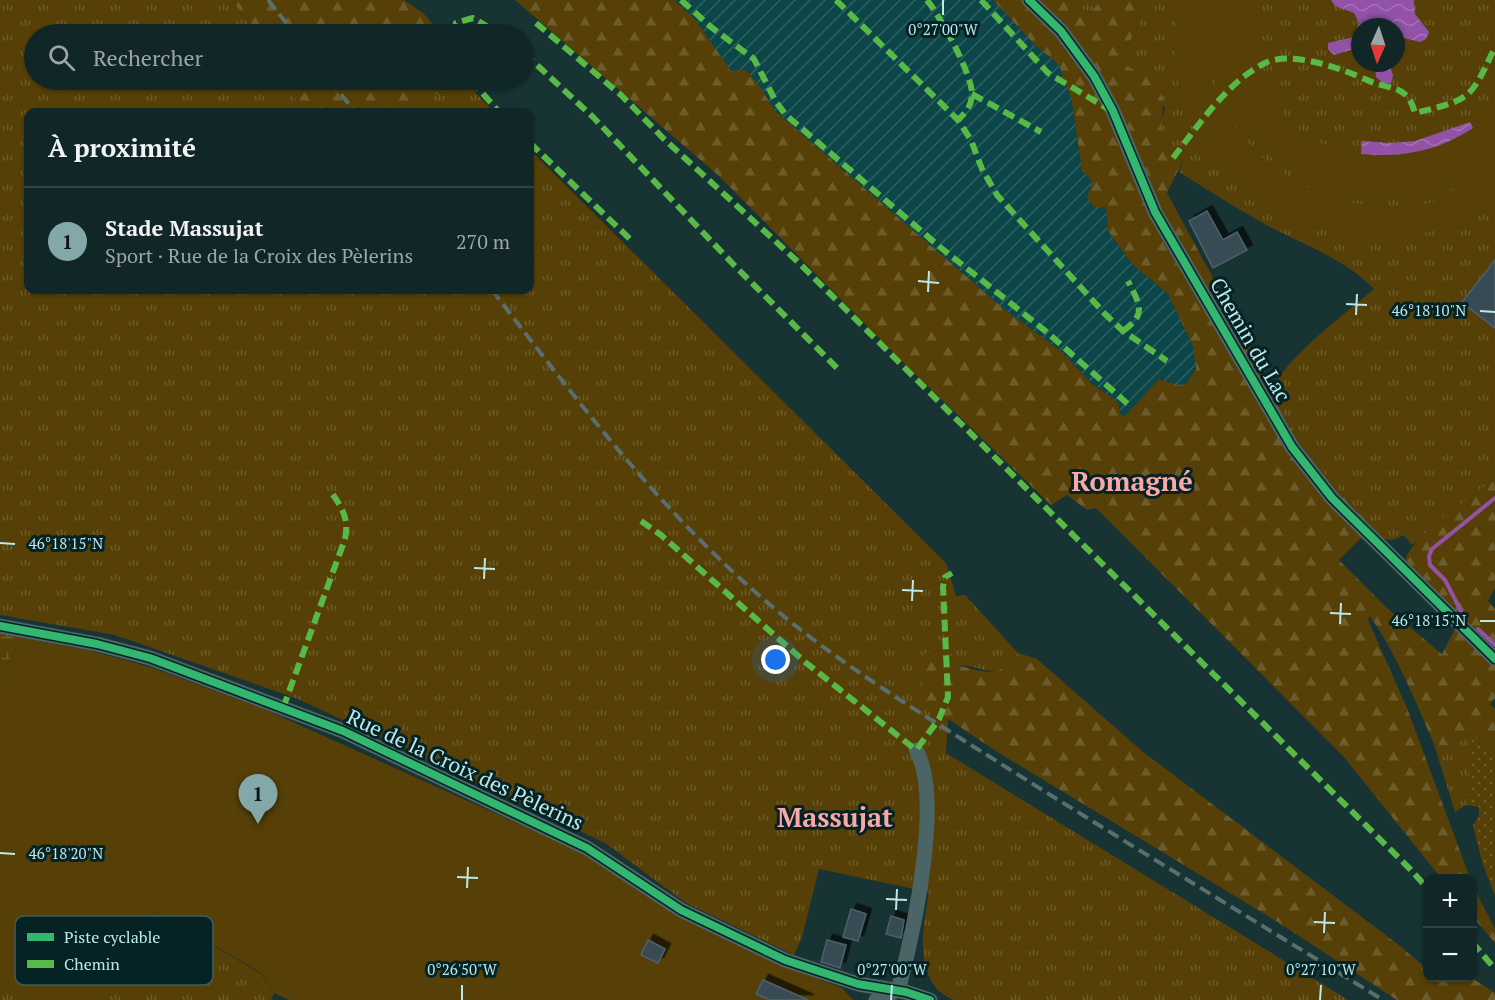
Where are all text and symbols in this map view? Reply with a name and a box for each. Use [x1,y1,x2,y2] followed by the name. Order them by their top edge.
[1351,18,1405,72] north arrow
[908,19,979,39] text: 0°27'00"W
[24,24,534,90] search box
[45,41,78,74] icon: search
[93,43,203,72] text: Rechercher
[48,130,196,164] text: À proximité
[105,213,264,242] text: Stade Massujat
[62,228,73,255] text: 1
[456,228,510,255] text: 270 m
[105,242,413,269] text: Sport · Rue de la Croix des Pèlerins
[1204,272,1298,407] street label: Chemin du Lac
[1392,300,1466,320] text: 46°18'10"N
[1071,463,1193,499] district label: Romagné
[29,533,103,553] text: 46°18'15"N
[1392,610,1466,630] text: 46°18'15"N
[761,645,790,674] your location
[343,702,588,836] street label: Rue de la Croix des Pèlerins
[238,774,278,824] pin: 1
[777,799,893,835] district label: Massujat
[29,843,103,863] text: 46°18'20"N
[1423,874,1477,982] map controls
[1423,874,1477,928] button: +
[15,916,213,985] legend
[64,926,160,948] text: Piste cyclable
[1423,928,1477,982] button: −
[64,953,120,975] text: Chemin
[427,959,498,979] text: 0°26'50"W
[857,959,928,979] text: 0°27'00"W
[1286,959,1357,979] text: 0°27'10"W

